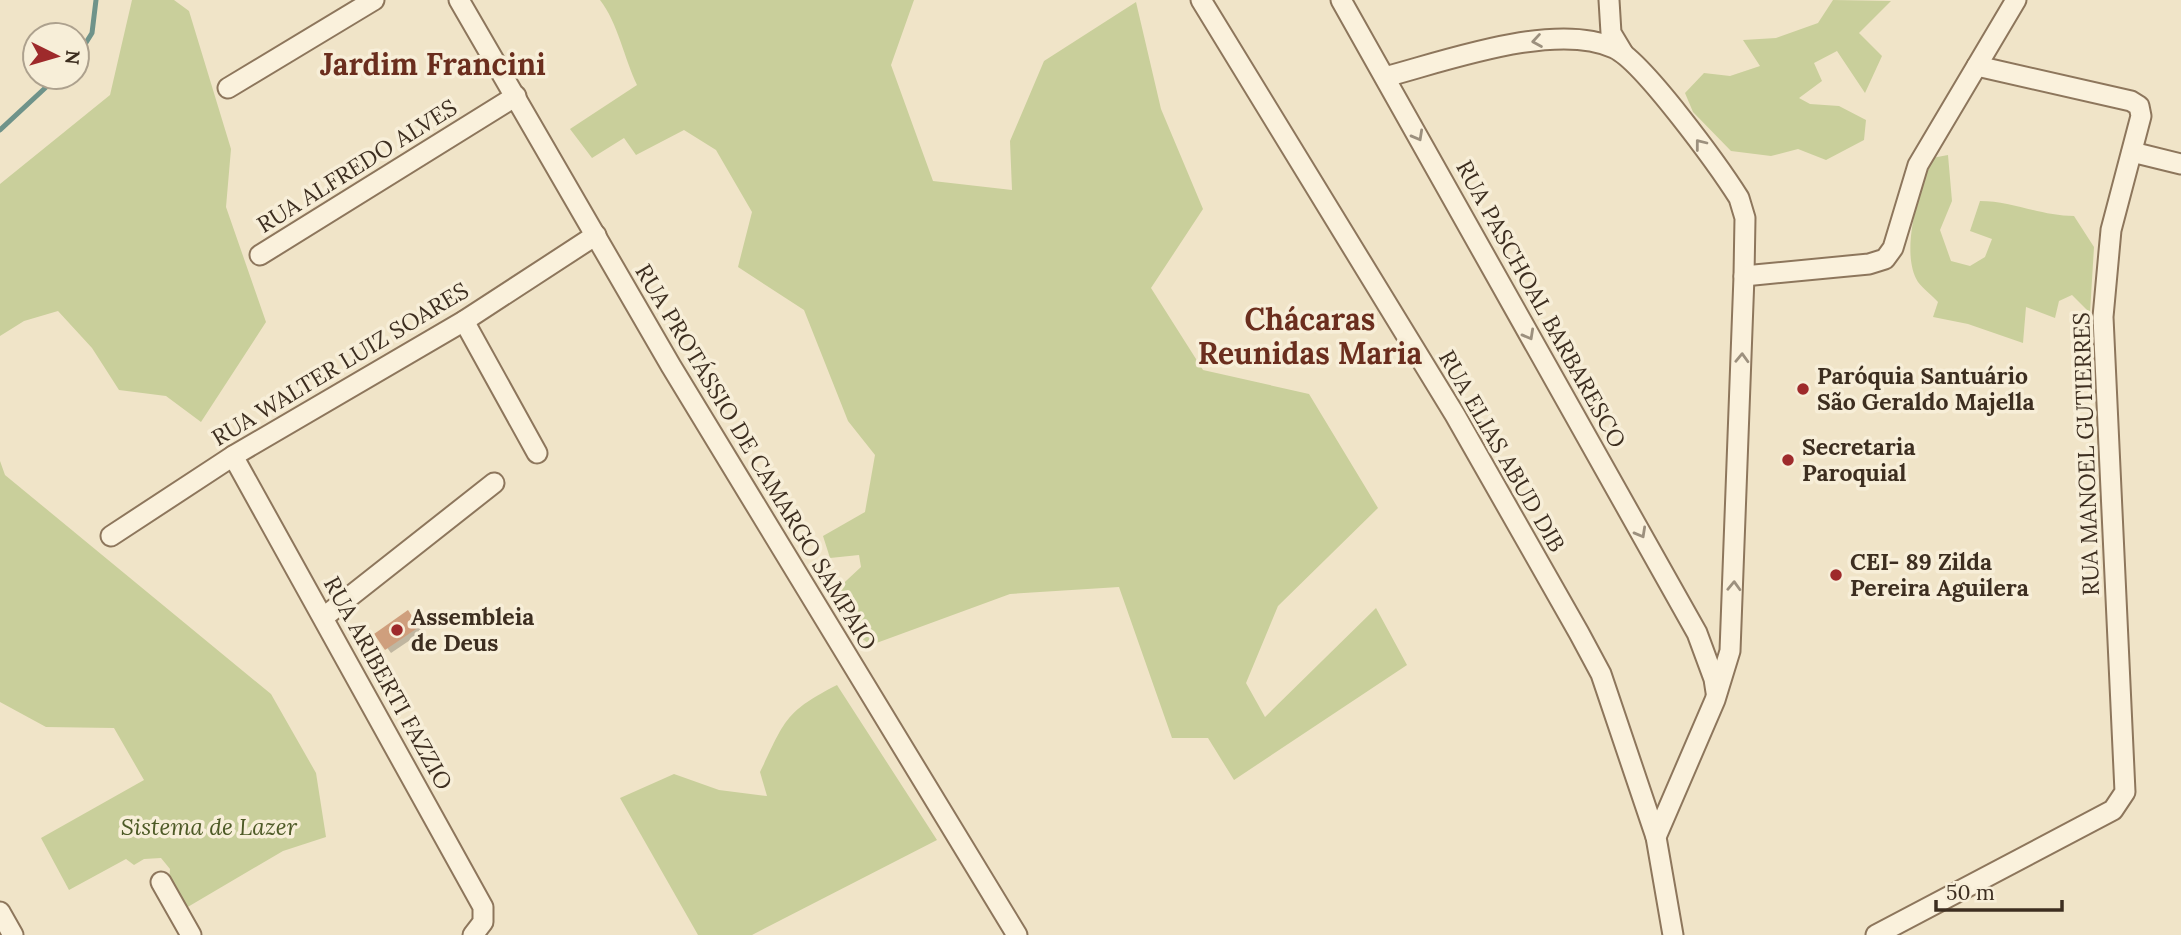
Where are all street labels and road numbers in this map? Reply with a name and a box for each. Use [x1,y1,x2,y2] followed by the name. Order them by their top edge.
[251,92,462,239] street label: RUA ALFREDO ALVES
[1450,155,1633,453] street label: RUA PASCHOAL BARBARESCO
[629,259,883,655] street label: RUA PROTÁSSIO DE CAMARGO SAMPAIO
[206,275,473,452] street label: RUA WALTER LUIZ SOARES
[2066,312,2105,596] street label: RUA MANOEL GUTIERRES
[1433,345,1572,557] street label: RUA ELIAS ABUD DIB
[318,571,459,795] street label: RUA ARIBERTI FAZZIO

